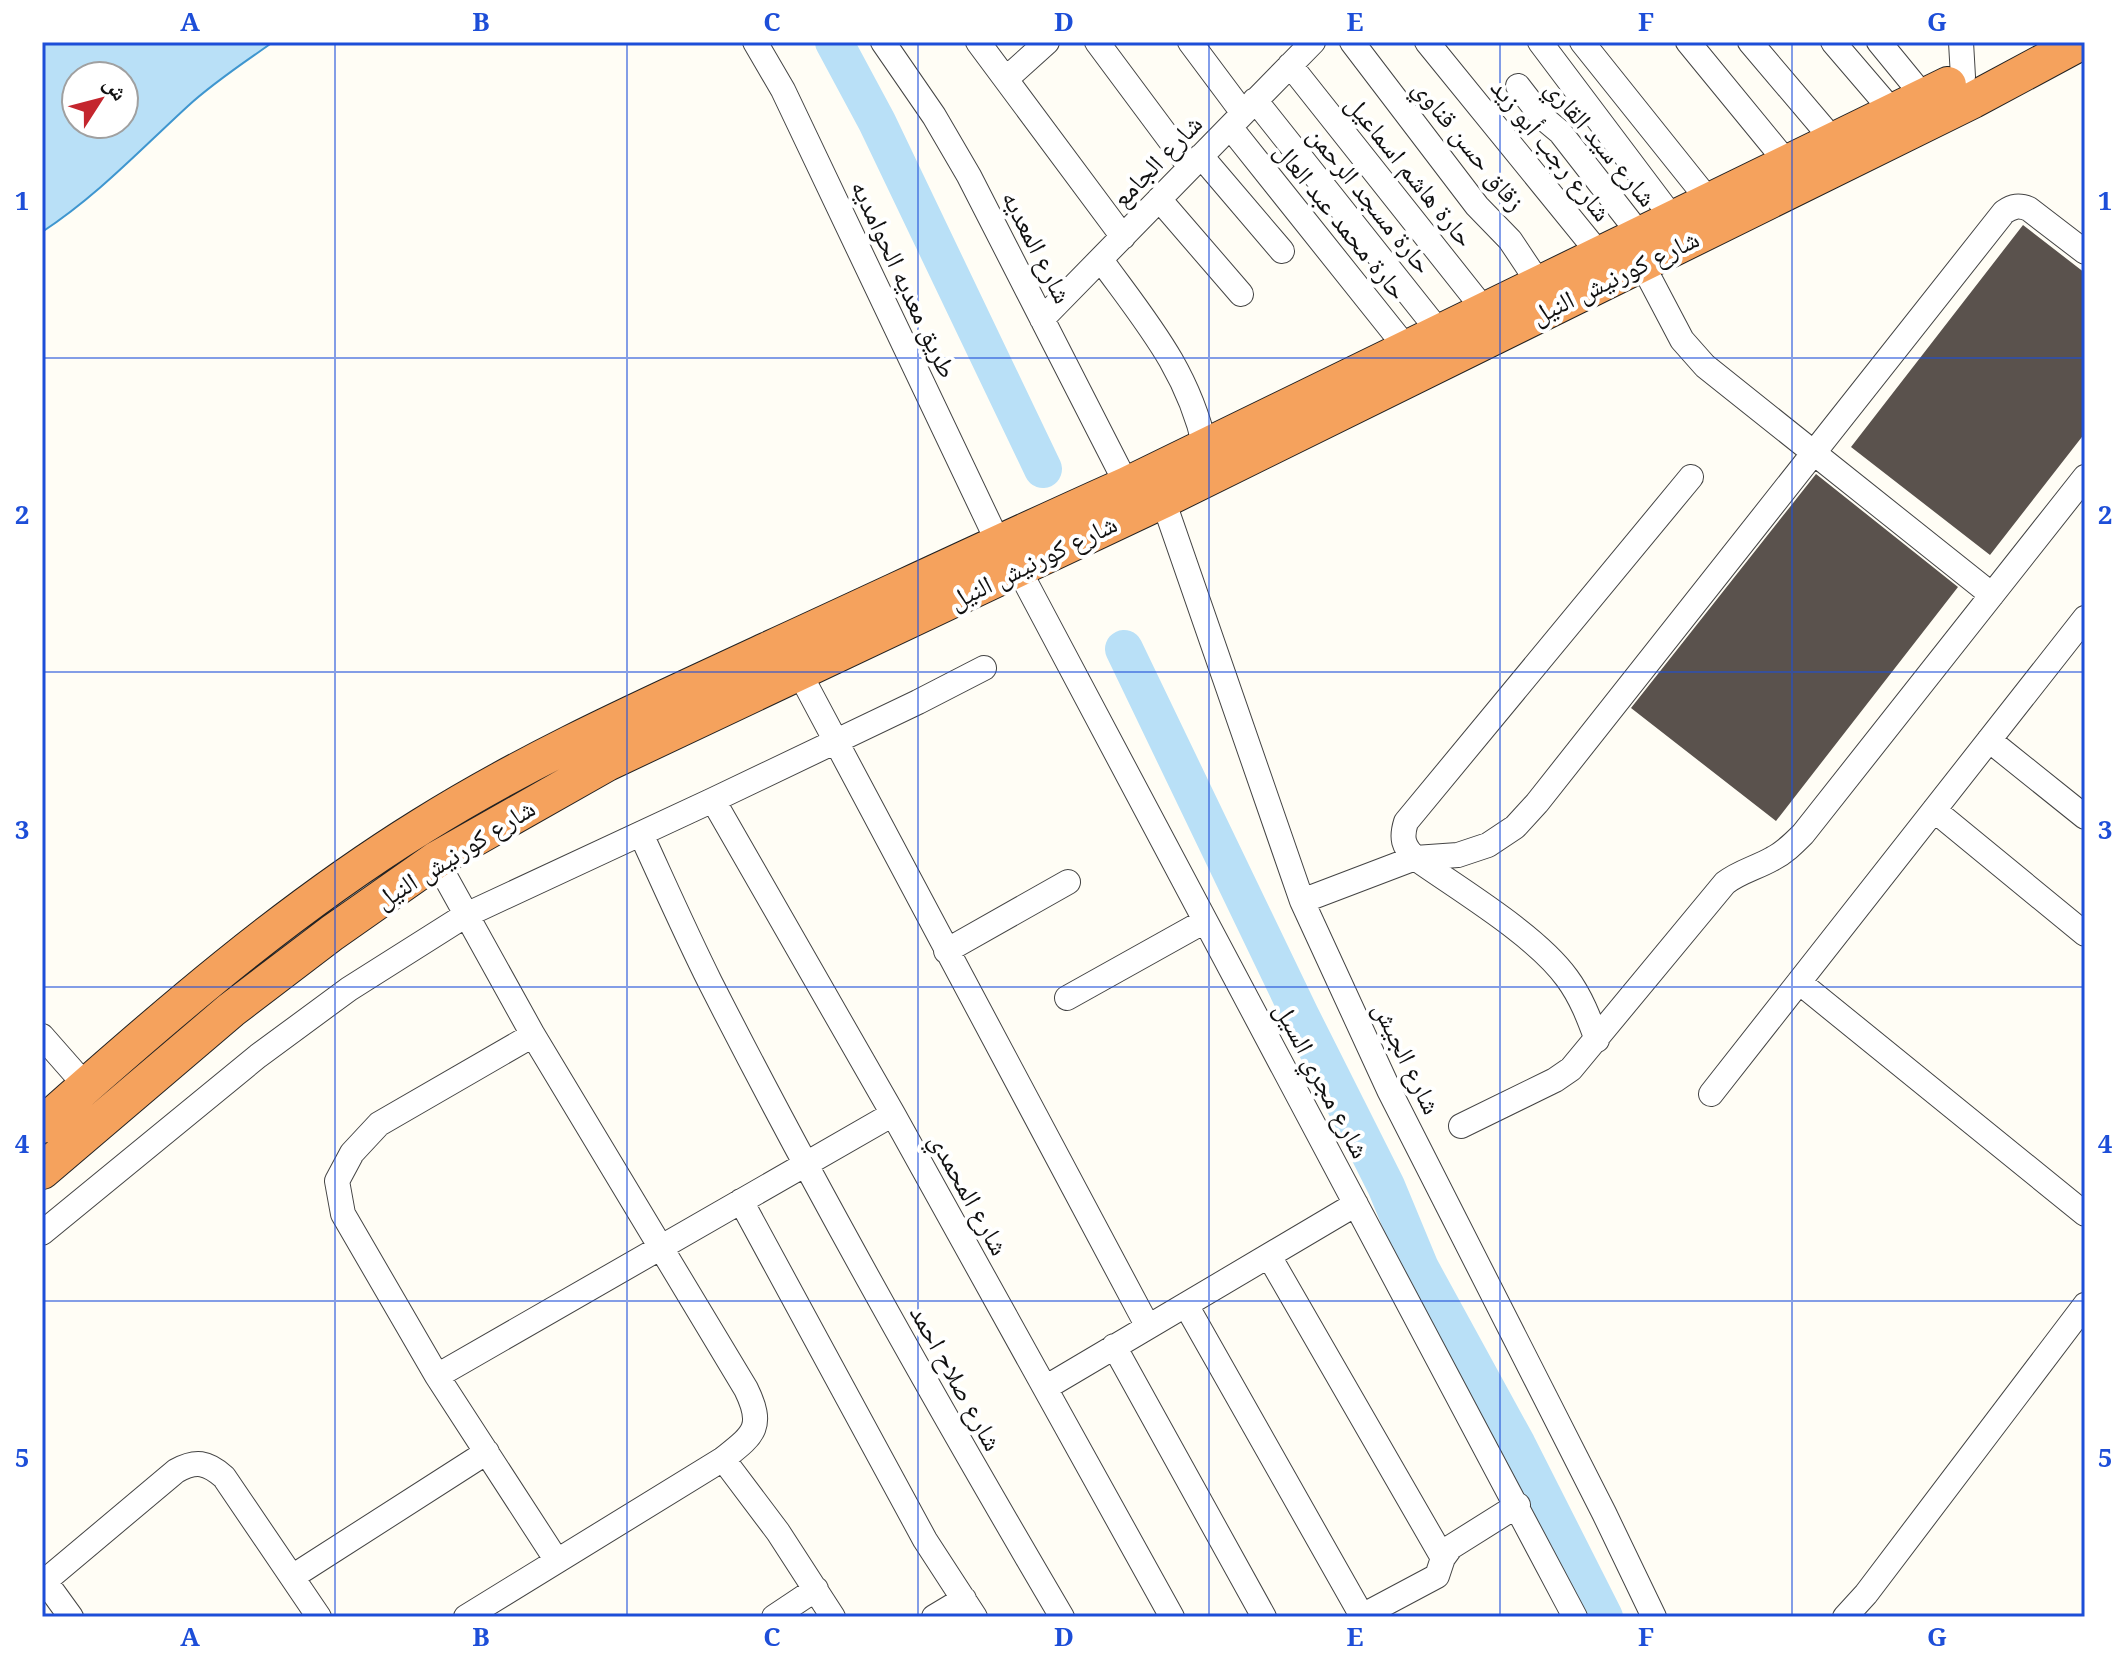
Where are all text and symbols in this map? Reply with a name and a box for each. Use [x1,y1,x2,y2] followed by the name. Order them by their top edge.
[180,3,200,39] text: A
[472,3,490,39] text: B
[763,3,781,39] text: C
[1054,3,1074,39] text: D
[1347,3,1364,39] text: E
[1638,3,1654,39] text: F
[1927,3,1947,39] text: G
[60,60,140,140] north arrow
[98,69,136,106] text: ش
[1483,70,1621,228] street label: شارع رجب أبو زيد
[1403,71,1534,220] street label: زقاق حسن قناوي
[1535,71,1666,216] street label: شارع سيد القاري
[1338,87,1483,254] street label: حارة هاشم اسماعيل
[1103,106,1210,215] street label: شارع الجامع
[1300,118,1442,281] street label: حارة مسجد الرحمن
[1267,134,1417,307] street label: حارة محمد عبد العال
[843,174,967,383] street label: طريق معديه الحوامديه
[15,182,29,218] text: 1
[2098,182,2112,218] text: 1
[994,184,1082,309] street label: شارع المعديه
[1524,220,1705,332] street label: شارع كورنيش النيل
[15,496,29,532] text: 2
[2098,496,2112,532] text: 2
[942,505,1123,617] street label: شارع كورنيش النيل
[367,789,542,917] street label: شارع كورنيش النيل
[15,811,29,847] text: 3
[2098,811,2112,847] text: 3
[1263,995,1379,1166] street label: شارع مجري السيل
[1365,995,1451,1120] street label: شارع الجيش
[15,1125,30,1161] text: 4
[2098,1125,2113,1161] text: 4
[918,1126,1018,1263] street label: شارع المحمدي
[902,1298,1012,1457] street label: شارع صلاح احمد
[15,1439,29,1475] text: 5
[2098,1439,2112,1475] text: 5
[180,1618,200,1654] text: A
[472,1618,490,1654] text: B
[763,1618,781,1654] text: C
[1054,1618,1074,1654] text: D
[1347,1618,1364,1654] text: E
[1638,1618,1654,1654] text: F
[1927,1618,1947,1654] text: G

